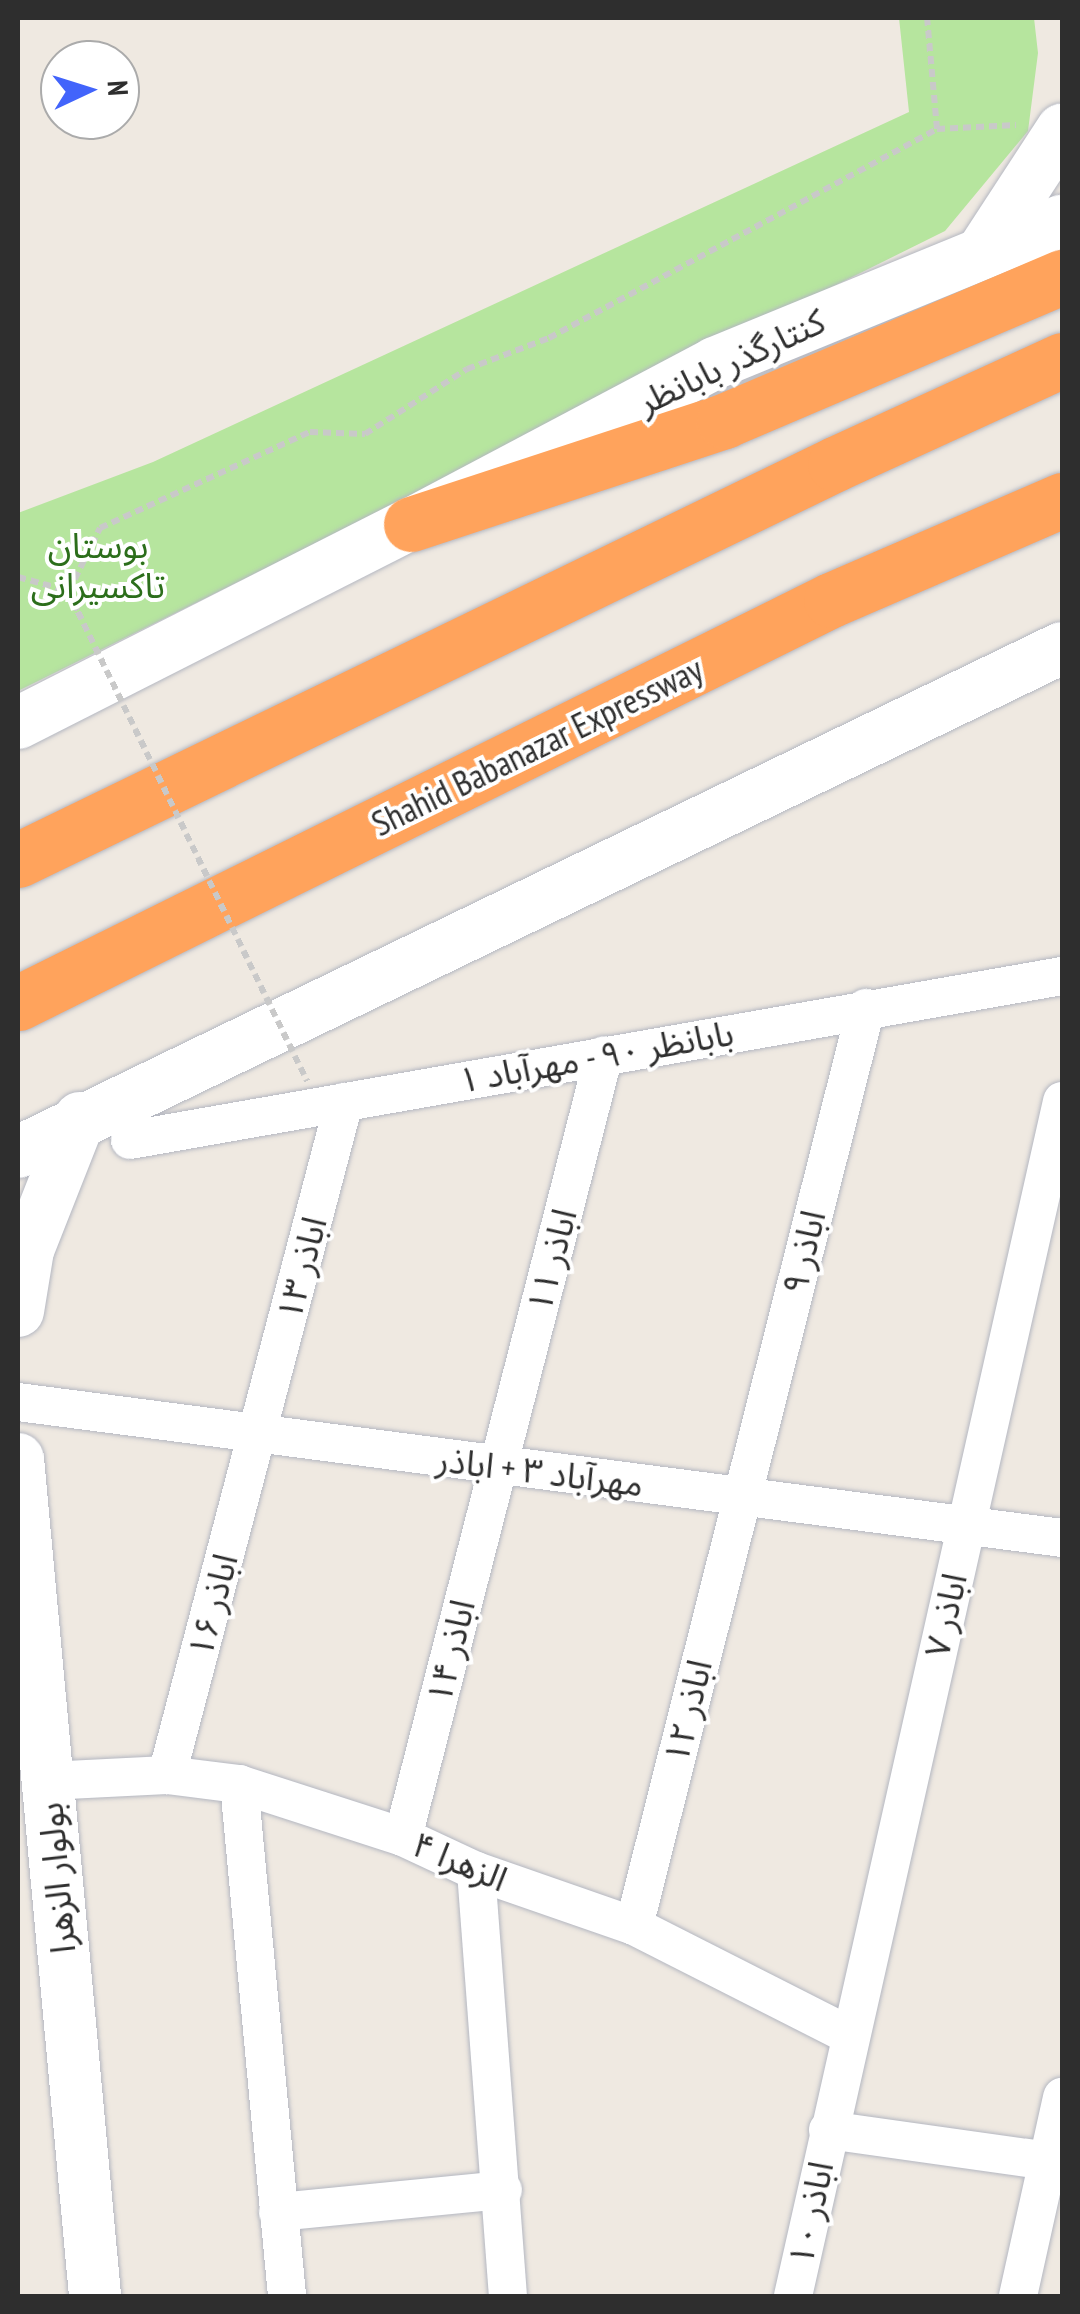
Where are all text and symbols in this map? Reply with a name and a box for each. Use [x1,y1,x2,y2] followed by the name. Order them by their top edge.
[40,40,140,140] north arrow
[99,79,137,97] text: N
[631,299,831,423] street label: کنتارگذر بابانظر
[31,524,165,606] park label: بوستان تاکسیرانی
[365,648,709,844] street label: Shahid Babanazar Expressway
[454,1011,738,1101] street label: بابانظر ۹۰ - مهرآباد ۱
[517,1204,585,1316] street label: اباذر ۱۱
[772,1206,834,1298] street label: اباذر ۹
[267,1212,335,1324] street label: اباذر ۱۳
[434,1437,646,1505] street label: مهرآباد ۳ + اباذر
[178,1549,246,1661] street label: اباذر ۱۶
[915,1569,975,1661] street label: اباذر ۷
[417,1595,483,1707] street label: اباذر ۱۴
[654,1655,720,1767] street label: اباذر ۱۲
[28,1801,84,1955] street label: بولوار الزهرا
[406,1822,514,1900] street label: الزهرا ۴
[779,2157,841,2269] street label: اباذر ۱۰

